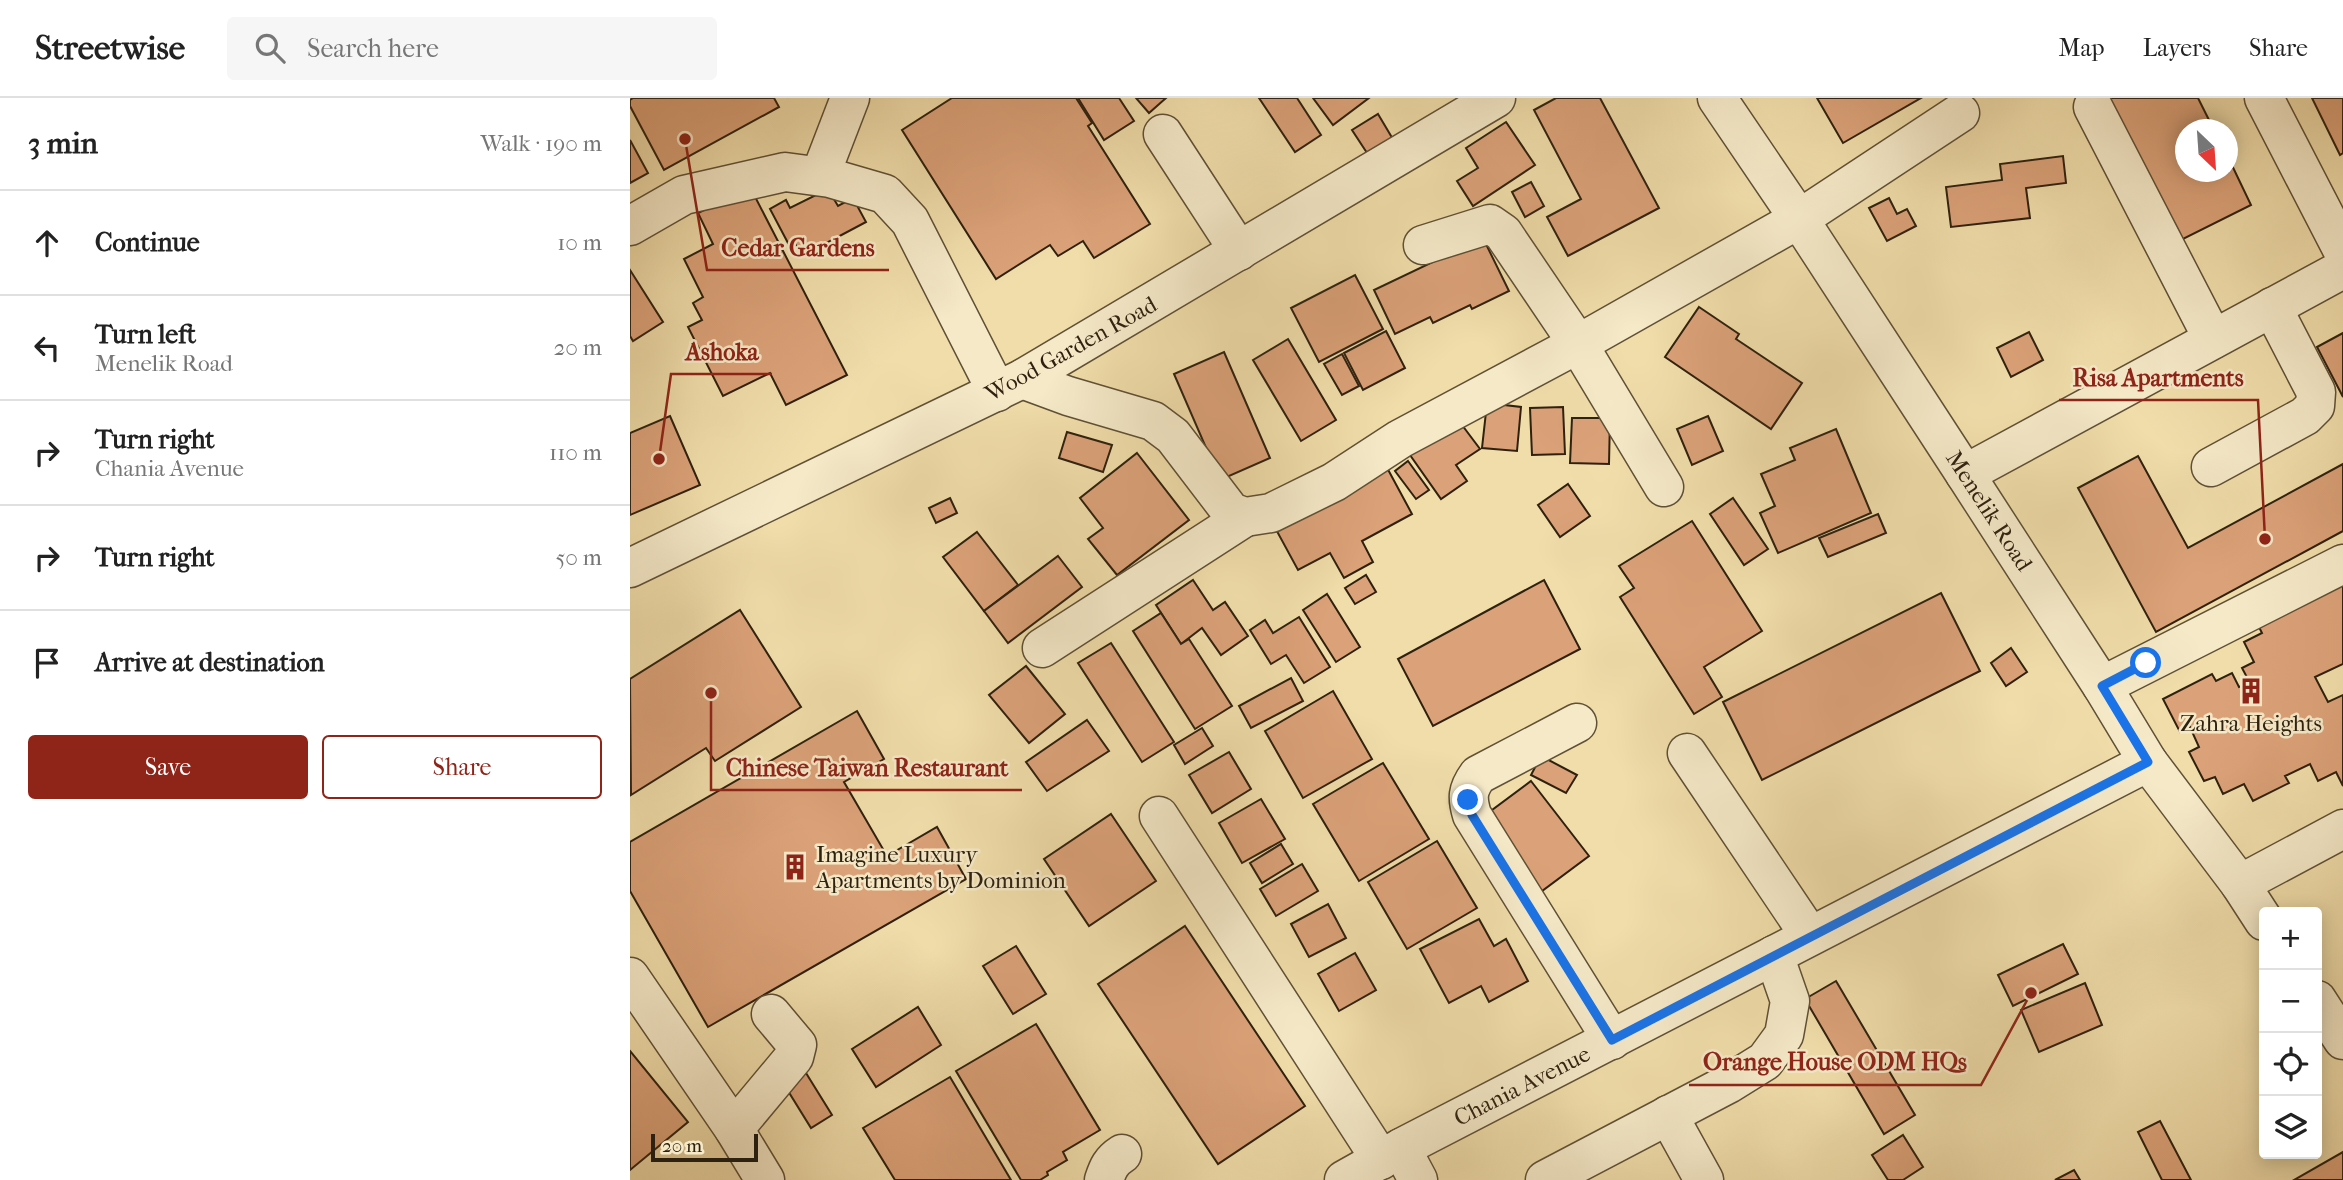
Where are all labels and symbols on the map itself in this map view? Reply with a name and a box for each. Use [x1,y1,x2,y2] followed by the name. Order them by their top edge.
[2175,119,2238,182] north arrow
[707,225,889,270] callout: Cedar Gardens
[721,234,875,262] text: Cedar Gardens
[980,291,1162,408] street label: Wood Garden Road
[671,329,772,374] callout: Ashoka
[683,338,759,366] text: Ashoka
[2059,355,2258,400] callout: Risa Apartments
[2072,364,2244,392] text: Risa Apartments
[1940,446,2038,577] street label: Menelik Road
[2130,647,2161,678] route start
[2236,676,2266,706] building icon: Zahra Heights
[2180,710,2322,737] place label: Zahra Heights
[711,745,1022,790] callout: Chinese Taiwan Restaurant
[726,754,1009,782] text: Chinese Taiwan Restaurant
[1452,784,1483,815] route end
[815,841,1066,894] place label: Imagine Luxury Apartments by Dominion
[780,852,810,882] building icon: Imagine Luxury Apartments by Dominion
[1449,1040,1595,1132] street label: Chania Avenue
[1689,1040,1981,1085] callout: Orange House ODM HQs
[1703,1048,1967,1076] text: Orange House ODM HQs
[651,1131,758,1163] scale bar

